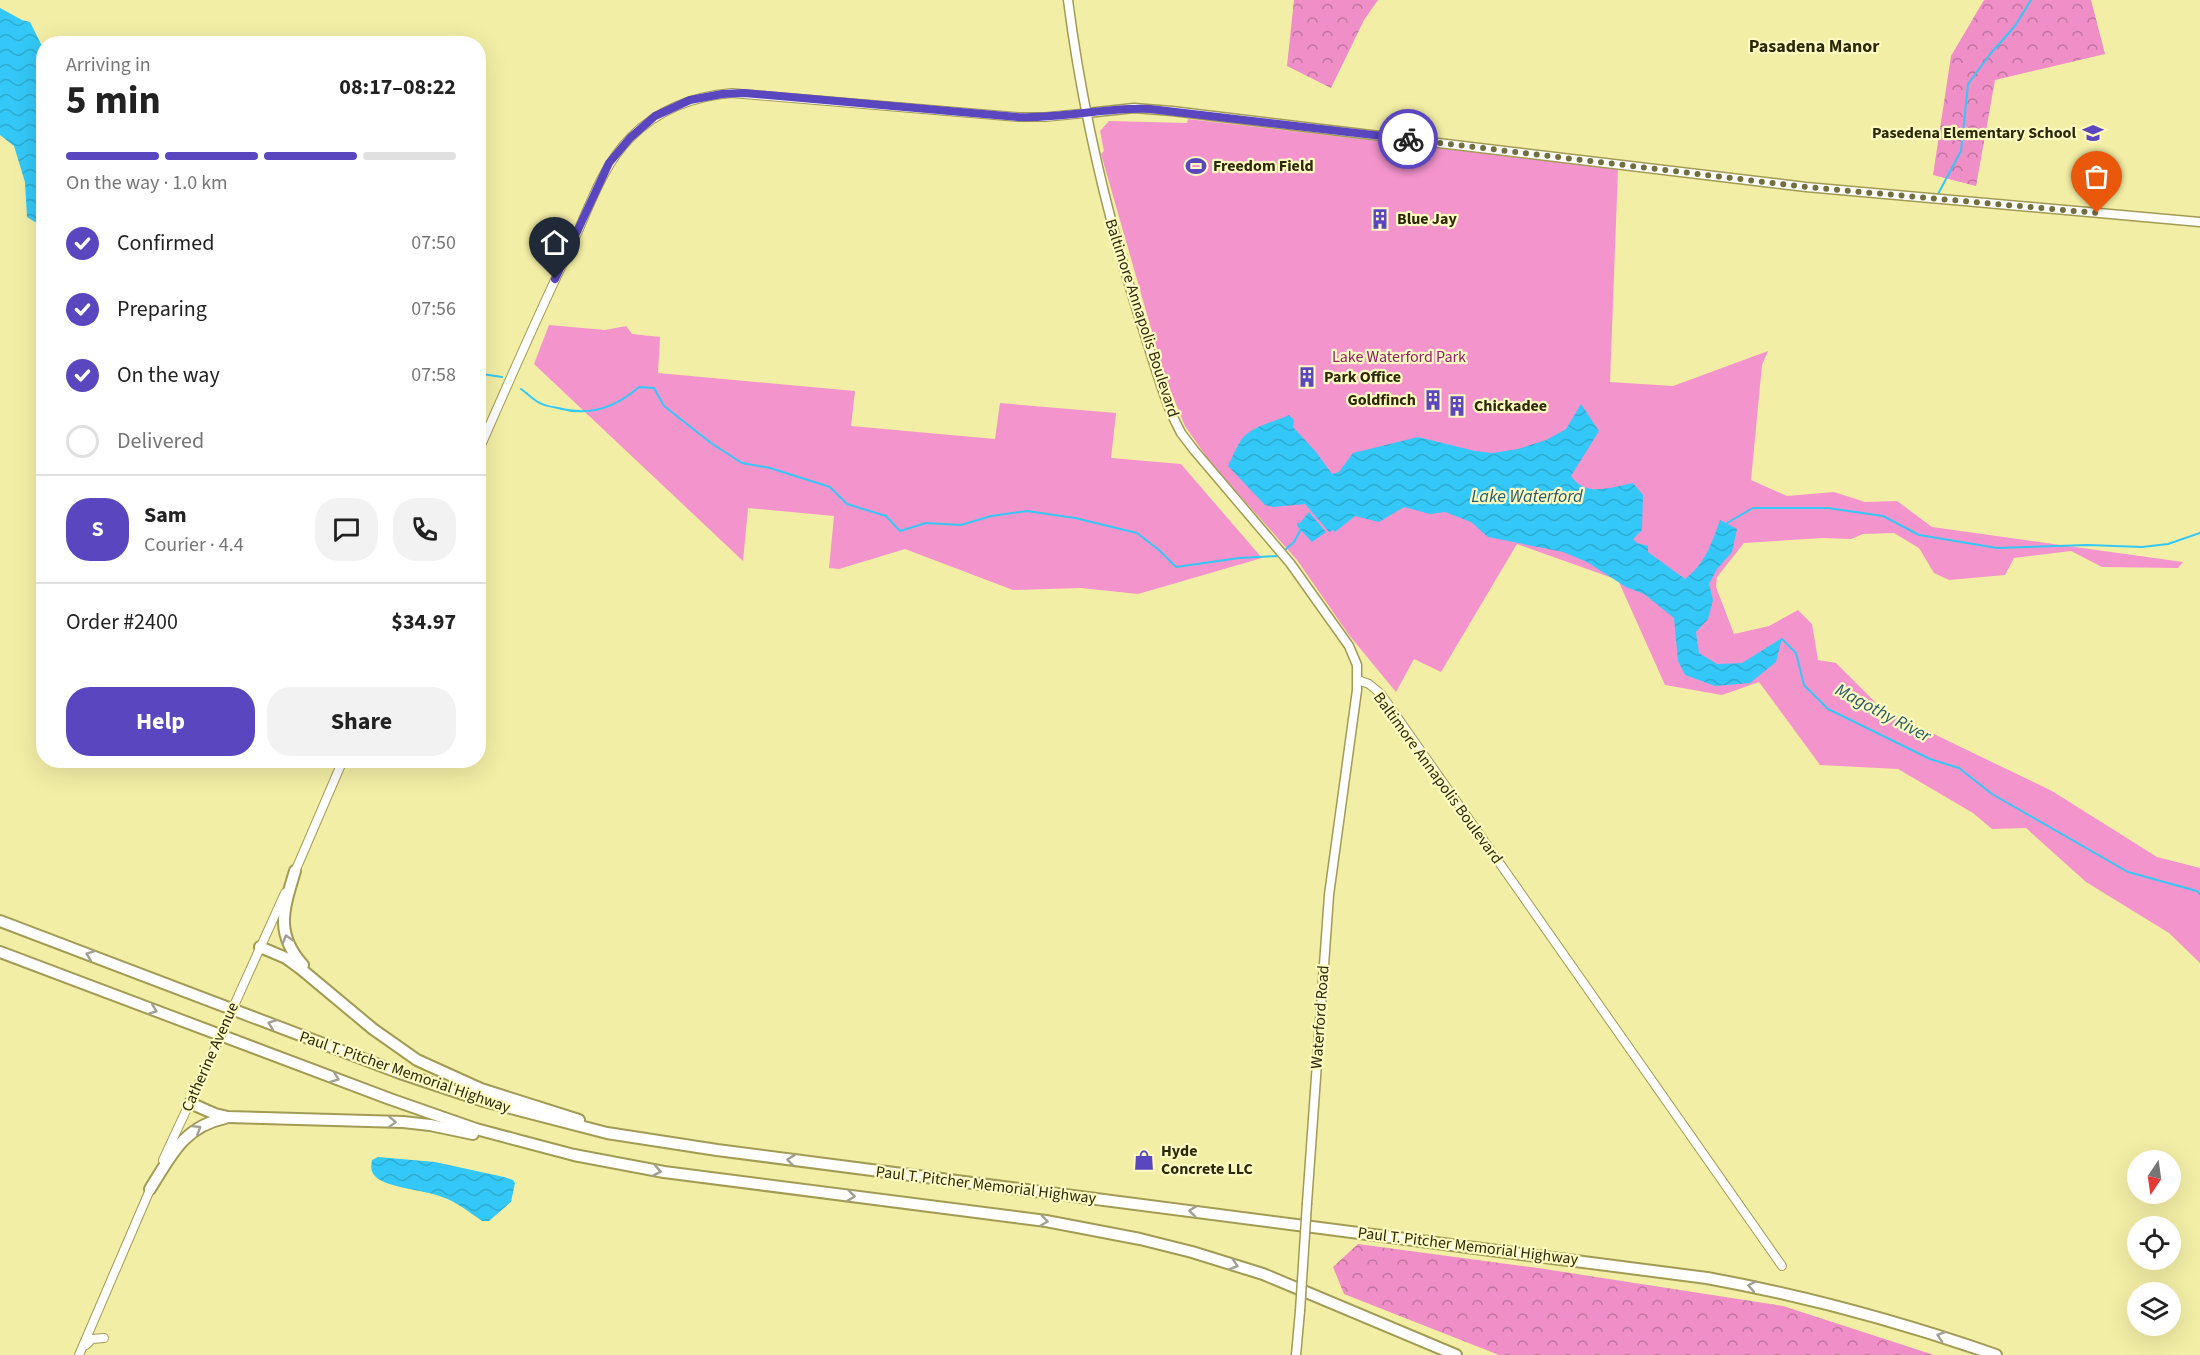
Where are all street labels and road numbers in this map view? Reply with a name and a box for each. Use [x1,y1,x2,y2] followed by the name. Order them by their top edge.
[1099,216,1185,420] street label: Baltimore Annapolis Boulevard
[1368,688,1508,868] street label: Baltimore Annapolis Boulevard
[1305,964,1335,1070] street label: Waterford Road
[176,999,244,1115] street label: Catherine Avenue
[297,1026,514,1119] street label: Paul T. Pitcher Memorial Highway
[875,1161,1098,1209] street label: Paul T. Pitcher Memorial Highway
[1357,1222,1580,1270] street label: Paul T. Pitcher Memorial Highway

